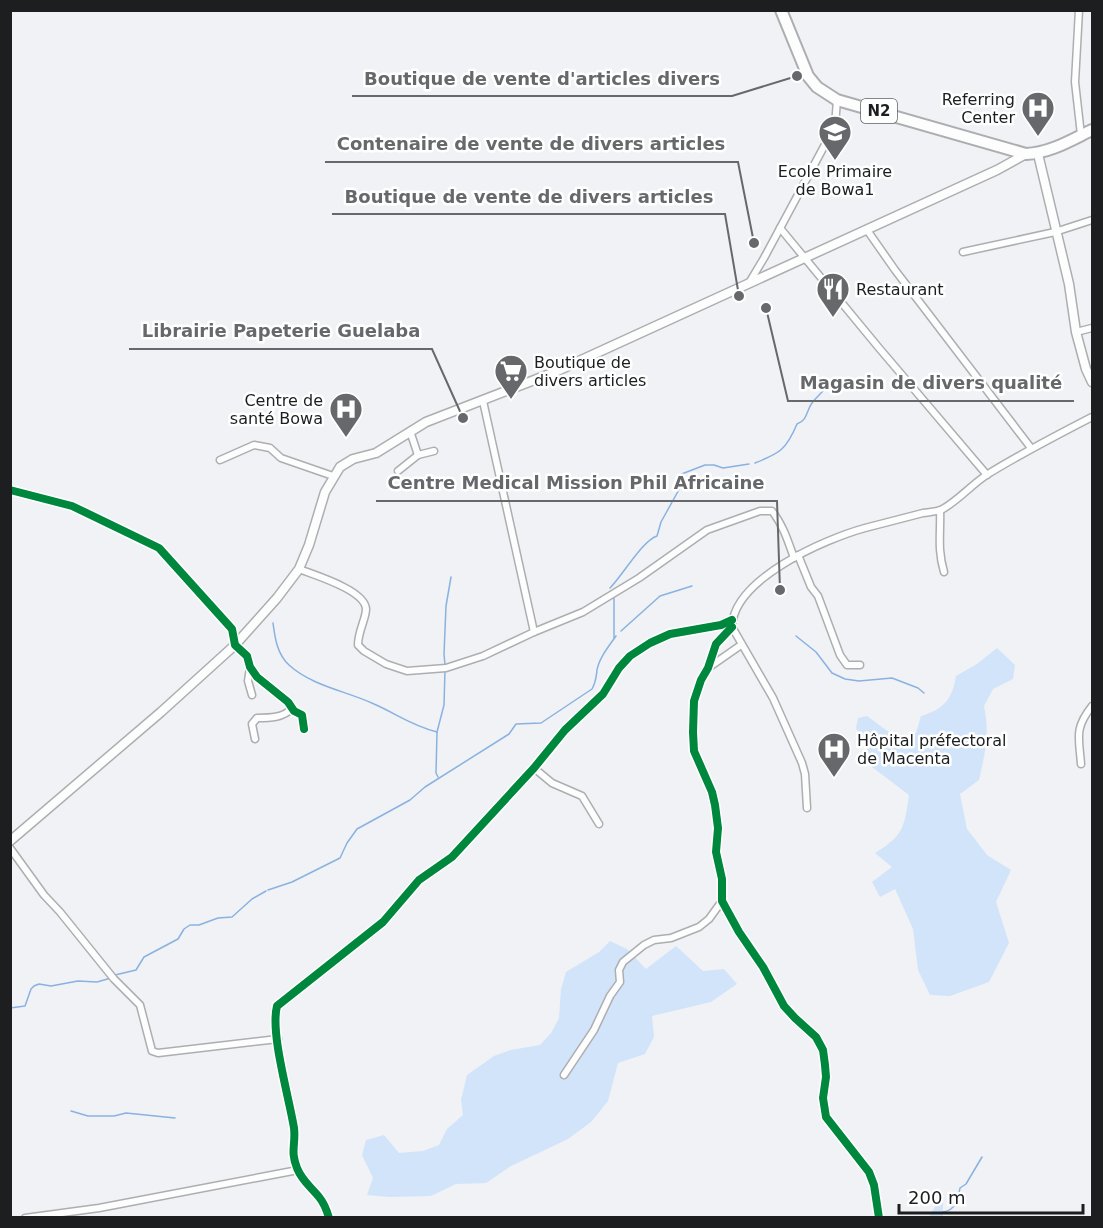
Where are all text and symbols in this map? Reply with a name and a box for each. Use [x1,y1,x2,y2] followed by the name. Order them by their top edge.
[352,60,732,96] callout: Boutique de vente d'articles divers
[364,68,720,89] text: Boutique de vente d'articles divers
[942,90,1015,127] place label: Referring Center
[1020,90,1056,137] hospital icon: Referring Center
[861,99,897,123] road number: N2
[817,114,853,161] school or university icon: Ecole Primaire de Bowa1
[325,126,738,162] callout: Contenaire de vente de divers articles
[337,133,725,154] text: Contenaire de vente de divers articles
[778,162,892,199] place label: Ecole Primaire de Bowa1
[332,178,725,214] callout: Boutique de vente de divers articles
[345,186,713,207] text: Boutique de vente de divers articles
[815,271,851,318] restaurant icon: Restaurant
[856,280,944,299] place label: Restaurant
[129,313,432,349] callout: Librairie Papeterie Guelaba
[142,320,420,341] text: Librairie Papeterie Guelaba
[493,353,529,400] supermarket icon: Boutique de divers articles
[534,353,646,390] place label: Boutique de divers articles
[788,365,1074,401] callout: Magasin de divers qualité
[800,372,1062,393] text: Magasin de divers qualité
[230,391,323,428] place label: Centre de santé Bowa
[328,391,364,438] hospital icon: Centre de santé Bowa
[376,465,777,501] callout: Centre Medical Mission Phil Africaine
[387,472,765,493] text: Centre Medical Mission Phil Africaine
[816,731,852,778] hospital icon: Hôpital préfectoral de Macenta
[857,731,1006,768] place label: Hôpital préfectoral de Macenta
[899,1177,1084,1215] scale bar
[908,1187,966,1208] text: 200 m

